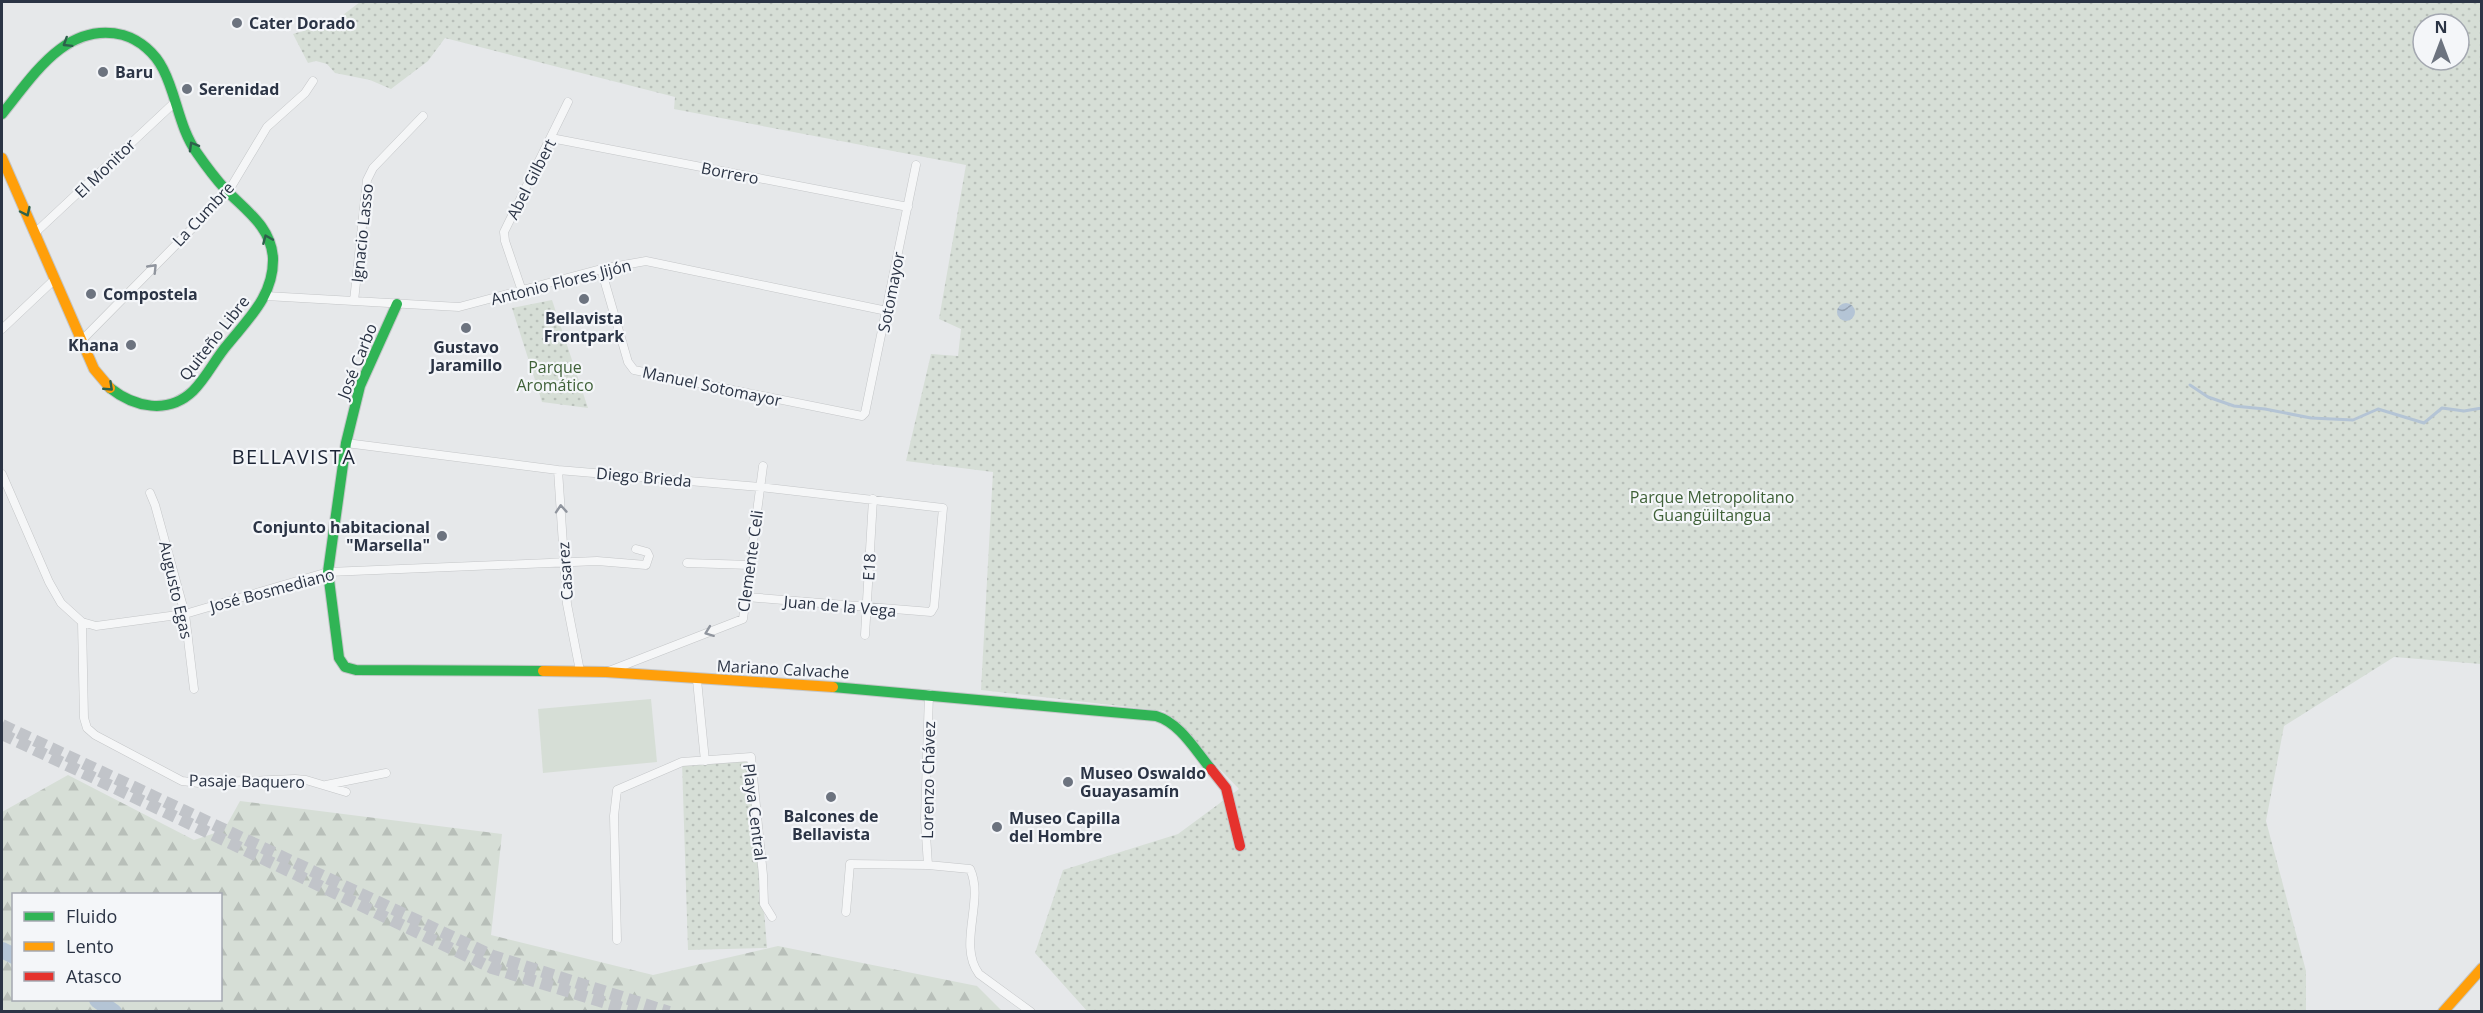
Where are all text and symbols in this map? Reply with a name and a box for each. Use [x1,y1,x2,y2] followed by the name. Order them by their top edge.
[249,12,355,34] place label: Cater Dorado
[2411,12,2471,72] north arrow
[230,16,244,30] marker: Cater Dorado
[2434,16,2448,38] text: N
[63,36,74,47] one-way arrow
[115,61,153,83] place label: Baru
[96,65,110,79] marker: Baru
[199,78,279,100] place label: Serenidad
[180,82,194,96] marker: Serenidad
[70,133,141,203] street label: El Monitor
[501,135,561,223] street label: Abel Gilbert
[188,142,200,152] one-way arrow
[699,157,761,189] street label: Borrero
[167,177,239,251] street label: La Cumbre
[346,182,378,284] street label: Ignacio Lasso
[18,205,30,216] one-way arrow
[263,234,275,245] one-way arrow
[872,249,910,334] street label: Sotomayor
[489,254,633,310] street label: Antonio Flores Jijón
[145,264,156,275] one-way arrow
[103,283,198,305] place label: Compostela
[84,287,98,301] marker: Compostela
[174,291,254,385] street label: Quiteño Libre
[577,292,591,306] marker: Bellavista Frontpark
[544,307,624,347] place label: Bellavista Frontpark
[331,320,382,404] street label: José Carbo
[459,321,473,335] marker: Gustavo Jaramillo
[68,334,119,356] place label: Khana
[428,336,502,376] place label: Gustavo Jaramillo
[124,338,138,352] marker: Khana
[516,356,594,396] park label: Parque Aromático
[640,361,784,412] street label: Manuel Sotomayor
[102,380,112,391] one-way arrow
[232,443,356,470] district label: BELLAVISTA
[595,462,693,492] street label: Diego Brieda
[1630,486,1794,526] park label: Parque Metropolitano Guangüiltangua
[555,505,568,514] one-way arrow
[732,509,768,613] street label: Clemente Celi
[253,516,430,556] place label: Conjunto habitacional "Marsella"
[435,529,449,543] marker: Conjunto habitacional "Marsella"
[154,539,198,641] street label: Augusto Egas
[552,541,578,601] street label: Casarez
[857,553,881,581] street label: E18
[205,563,337,618] street label: José Bosmediano
[781,590,897,622] street label: Juan de la Vega
[705,625,715,638] one-way arrow
[716,655,850,683] street label: Mariano Calvache
[916,721,940,839] street label: Lorenzo Chávez
[738,762,772,862] street label: Playa Central
[1080,762,1206,802] place label: Museo Oswaldo Guayasamín
[189,769,305,793] street label: Pasaje Baquero
[1061,775,1075,789] marker: Museo Oswaldo Guayasamín
[824,790,838,804] marker: Balcones de Bellavista
[783,805,879,845] place label: Balcones de Bellavista
[1009,807,1120,847] place label: Museo Capilla del Hombre
[990,820,1004,834] marker: Museo Capilla del Hombre
[12,893,222,1001] legend
[66,904,117,928] text: Fluido
[66,934,114,958] text: Lento
[66,964,122,988] text: Atasco

